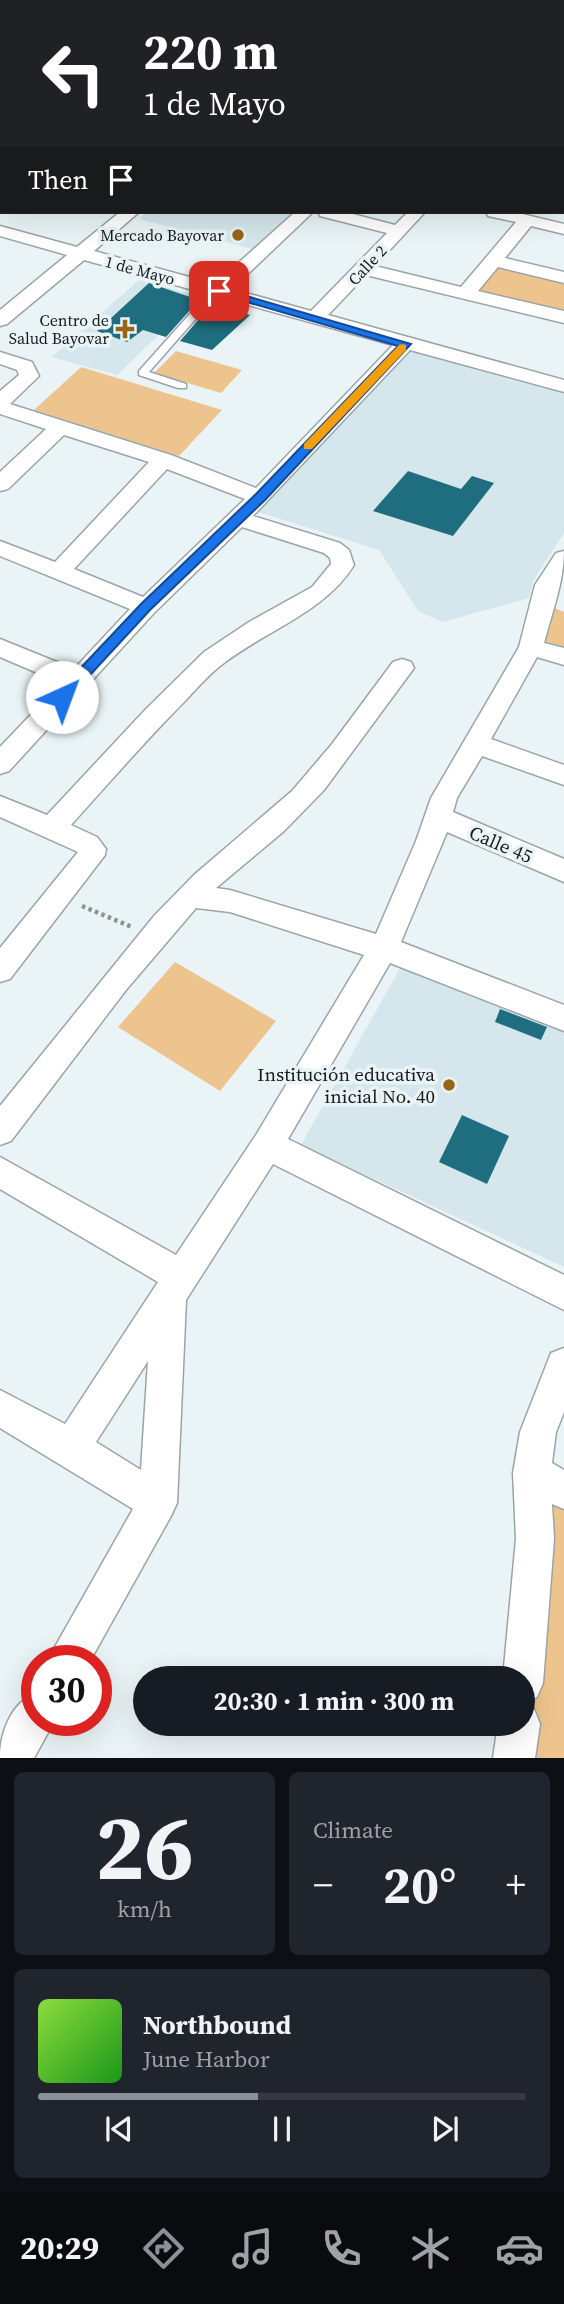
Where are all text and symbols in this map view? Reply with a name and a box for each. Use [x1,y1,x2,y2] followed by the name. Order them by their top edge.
[143,18,278,85] text: 220 m
[28,28,119,119] icon: left
[143,82,286,126] text: 1 de Mayo
[102,161,140,199] icon: arrive
[28,162,88,198] text: Then
[100,224,224,246] place label: Mercado Bayovar
[230,227,246,243] marker: Mercado Bayovar
[343,240,391,290] street label: Calle 2
[103,250,178,290] street label: 1 de Mayo
[189,261,249,321] pin
[200,272,238,310] icon: arrive
[9,309,109,349] place label: Centro de Salud Bayovar
[115,319,135,339] marker: Centro de Salud Bayovar
[25,660,99,734] position arrow
[465,819,537,869] street label: Calle 45
[257,1061,435,1109] place label: Institución educativa inicial No. 40
[441,1077,457,1093] marker: Institución educativa inicial No. 40
[21,1645,112,1736] speed limit sign: 30
[214,1683,454,1719] text: 20:30 · 1 min · 300 m
[95,1785,194,1909] text: 26
[313,1814,393,1846] text: Climate
[383,1849,456,1920] text: 20°
[313,1859,333,1911] text: −
[506,1859,526,1911] text: +
[117,1893,172,1925] text: km/h
[143,2007,291,2043] text: Northbound
[143,2043,270,2075] text: June Harbor
[100,2110,138,2148] icon: previous
[263,2110,301,2148] icon: pause
[426,2110,464,2148] icon: next
[139,2224,188,2273] icon: directions
[228,2224,277,2273] icon: music
[317,2224,366,2273] icon: phone
[406,2224,455,2273] icon: climate
[495,2224,544,2273] icon: car
[20,2226,99,2270] text: 20:29

